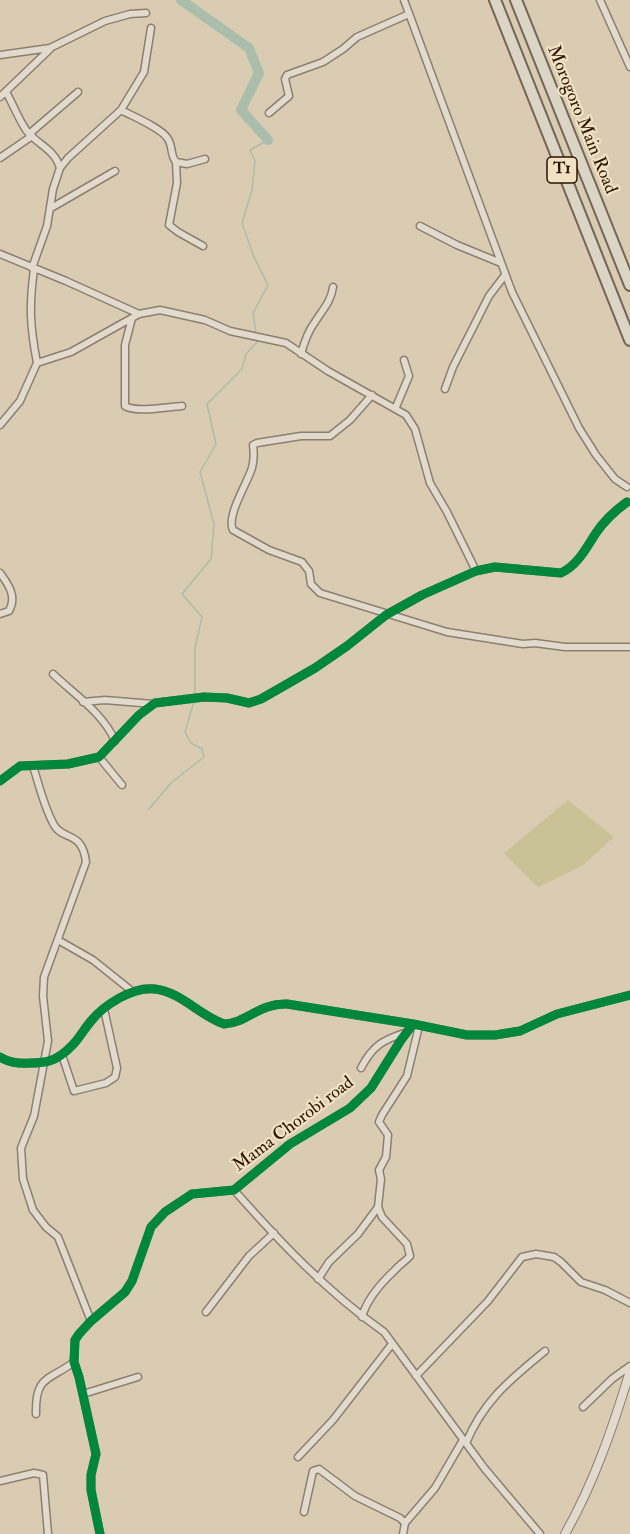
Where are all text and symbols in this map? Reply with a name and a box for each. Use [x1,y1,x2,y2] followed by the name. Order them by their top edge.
[541,43,621,197] street label: Morogoro Main Road
[547,157,577,183] road number: T1
[229,1073,359,1177] street label: Mama Chorobi road

